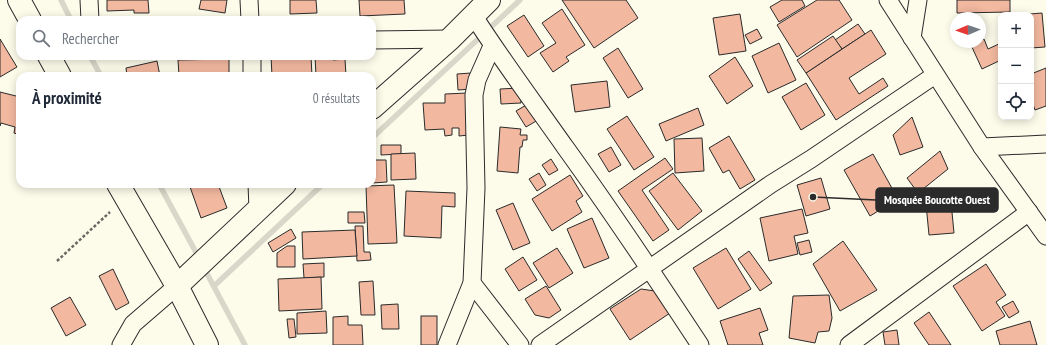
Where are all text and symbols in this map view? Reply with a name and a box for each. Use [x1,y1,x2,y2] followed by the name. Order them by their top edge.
[950,12,986,48] north arrow
[998,12,1034,120] map controls
[998,12,1034,48] button: +
[16,16,376,60] search box
[30,27,52,49] icon: search
[62,29,119,48] text: Rechercher
[998,48,1034,84] button: −
[998,84,1034,120] button: locate
[32,87,102,109] text: À proximité
[313,90,360,107] text: 0 résultats
[876,188,998,212] callout: Mosquée Boucotte Ouest
[884,192,991,207] text: Mosquée Boucotte Ouest

